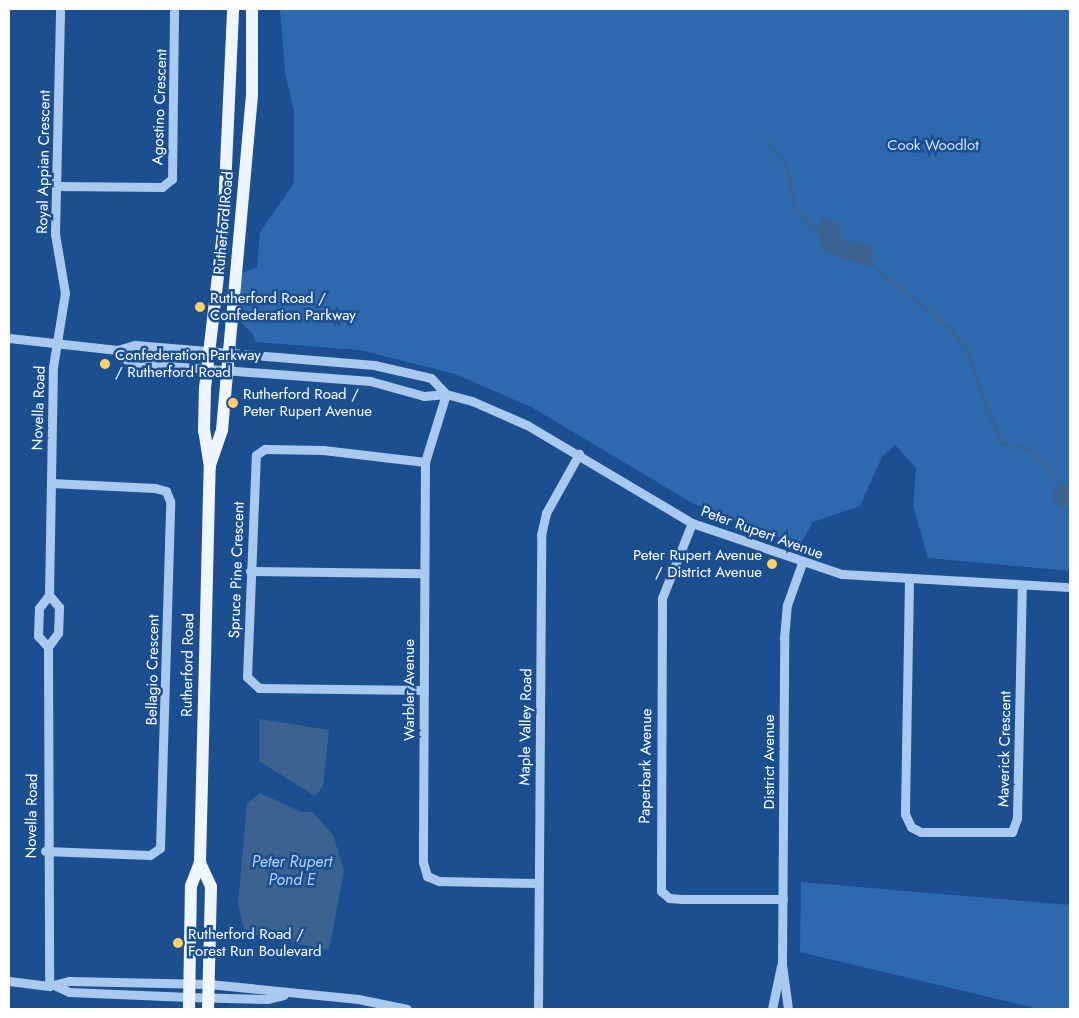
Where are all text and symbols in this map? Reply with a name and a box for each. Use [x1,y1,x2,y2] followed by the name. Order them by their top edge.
[149,49,171,165] street label: Agostino Crescent
[34,90,54,234] street label: Royal Appian Crescent
[887,137,979,155] park label: Cook Woodlot
[211,171,237,275] street label: Rutherford Road
[210,289,356,324] place label: Rutherford Road / Confederation Parkway
[194,301,206,313] marker: Rutherford Road / Confederation Parkway
[115,346,261,381] place label: Confederation Parkway / Rutherford Road
[99,358,111,370] marker: Confederation Parkway / Rutherford Road
[29,365,49,451] street label: Novella Road
[243,385,372,420] place label: Rutherford Road / Peter Rupert Avenue
[227,397,239,409] marker: Rutherford Road / Peter Rupert Avenue
[226,501,248,639] street label: Spruce Pine Crescent
[698,502,826,564] street label: Peter Rupert Avenue
[633,546,762,581] place label: Peter Rupert Avenue / District Avenue
[766,558,778,570] marker: Peter Rupert Avenue / District Avenue
[178,613,198,717] street label: Rutherford Road
[143,615,163,725] street label: Bellagio Crescent
[401,639,419,741] street label: Warbler Avenue
[516,668,536,786] street label: Maple Valley Road
[995,691,1015,807] street label: Maverick Crescent
[636,708,656,824] street label: Paperbark Avenue
[761,715,779,809] street label: District Avenue
[22,774,42,858] street label: Novella Road
[252,852,332,890] water label: Peter Rupert Pond E
[188,925,322,960] place label: Rutherford Road / Forest Run Boulevard
[172,937,184,949] marker: Rutherford Road / Forest Run Boulevard

